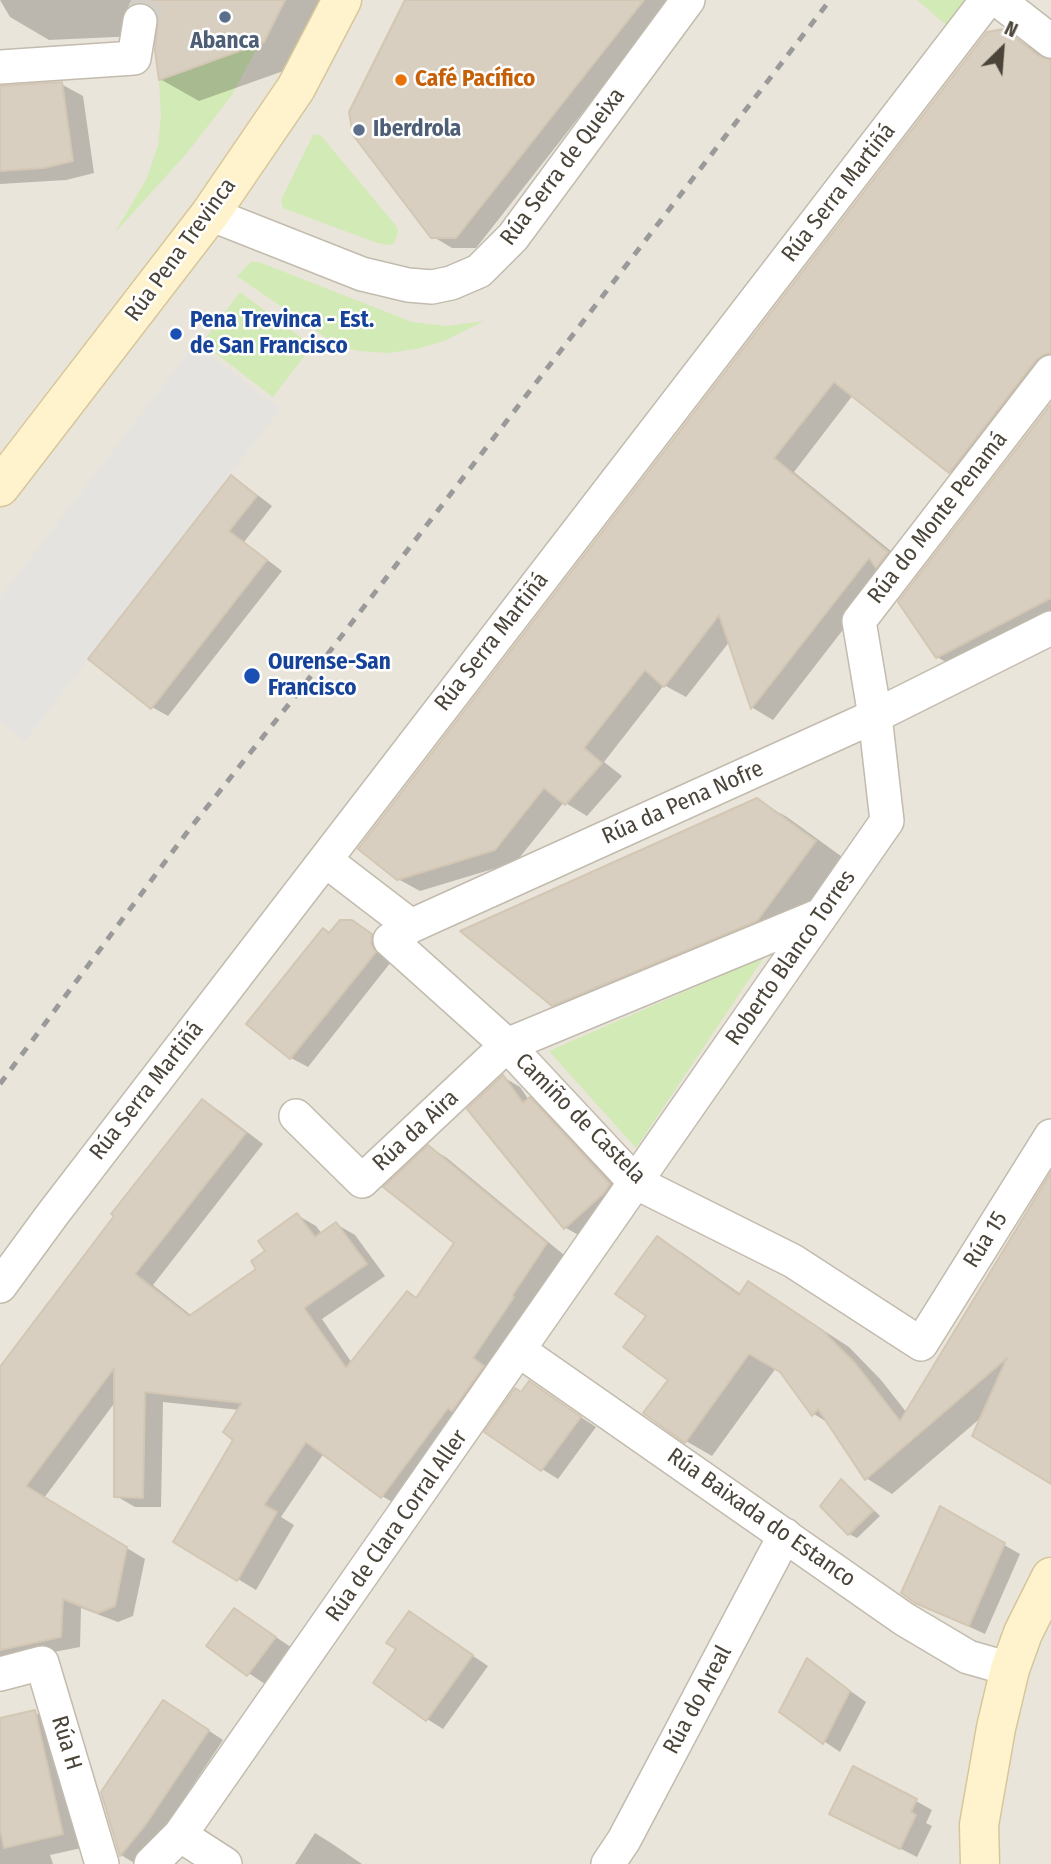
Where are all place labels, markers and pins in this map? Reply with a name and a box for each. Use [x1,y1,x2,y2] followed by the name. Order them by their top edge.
[217,9,233,25] marker: Abanca
[190,28,260,56] place label: Abanca
[415,66,535,94] place label: Café Pacífico
[393,72,409,88] marker: Café Pacífico
[373,116,461,144] place label: Iberdrola
[351,122,367,138] marker: Iberdrola
[190,307,374,361] place label: Pena Trevinca - Est. de San Francisco
[168,326,184,342] marker: Pena Trevinca - Est. de San Francisco
[268,649,391,703] place label: Ourense-San Francisco
[242,666,262,686] marker: Ourense-San Francisco

